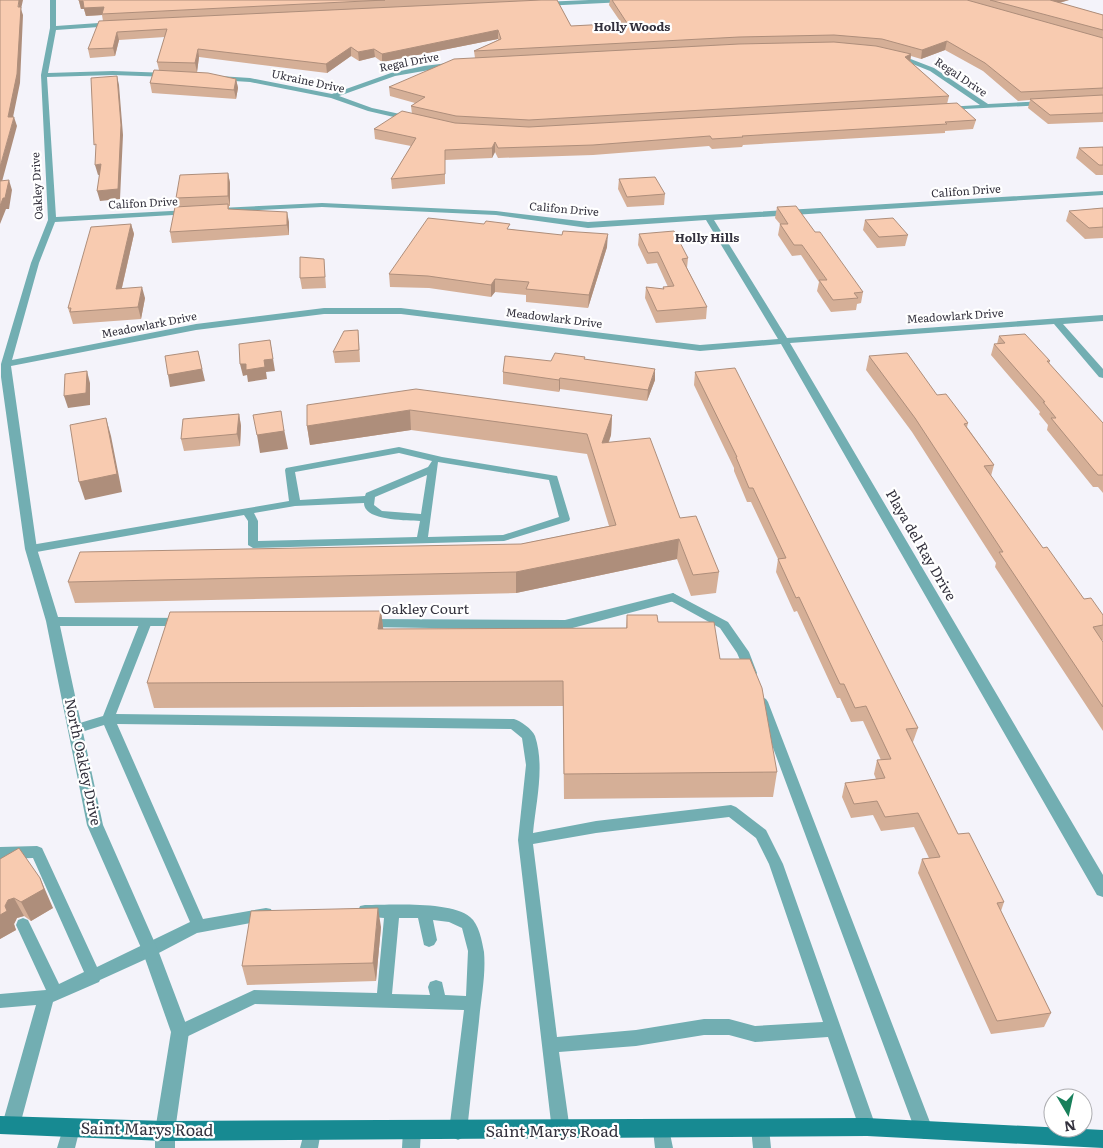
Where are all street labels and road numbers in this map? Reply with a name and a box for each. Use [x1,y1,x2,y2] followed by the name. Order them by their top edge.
[378,47,440,75] street label: Regal Drive
[932,53,991,100] street label: Regal Drive
[270,64,347,96] street label: Ukraine Drive
[26,152,46,220] street label: Oakley Drive
[931,180,1002,200] street label: Califon Drive
[108,192,178,212] street label: Califon Drive
[529,197,600,219] street label: Califon Drive
[505,303,603,331] street label: Meadowlark Drive
[906,304,1004,326] street label: Meadowlark Drive
[100,307,198,341] street label: Meadowlark Drive
[882,485,962,604] street label: Playa del Ray Drive
[381,598,469,618] street label: Oakley Court
[61,696,107,827] street label: North Oakley Drive
[80,1115,214,1141] street label: Saint Marys Road
[486,1118,619,1142] street label: Saint Marys Road

